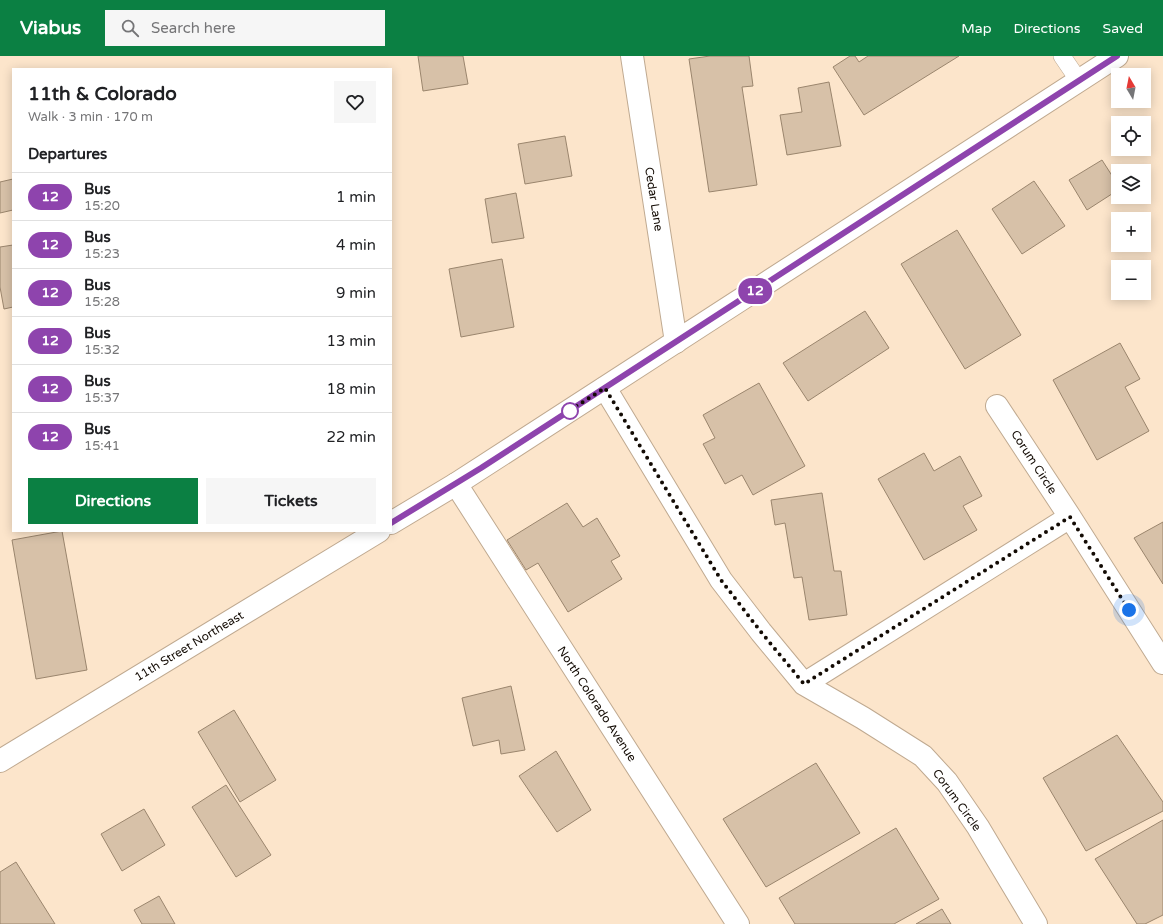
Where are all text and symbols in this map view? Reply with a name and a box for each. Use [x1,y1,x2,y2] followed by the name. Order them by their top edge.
[105,10,385,46] search box
[20,17,81,39] text: Viabus
[119,17,141,39] icon: search
[151,19,235,37] text: Search here
[961,20,992,37] text: Map
[1014,20,1081,37] text: Directions
[1103,20,1143,37] text: Saved
[1111,68,1151,108] north arrow
[1111,68,1151,300] map controls
[334,81,376,123] button: heart
[28,83,177,105] text: 11th & Colorado
[28,109,153,125] text: Walk · 3 min · 170 m
[1111,116,1151,156] button: locate
[28,145,107,163] text: Departures
[1111,164,1151,204] button: layers
[642,166,666,232] street label: Cedar Lane
[84,180,111,198] text: Bus
[41,188,59,205] text: 12
[336,188,376,206] text: 1 min
[84,198,120,214] text: 15:20
[1111,212,1151,252] button: +
[84,228,111,246] text: Bus
[41,236,59,253] text: 12
[336,236,376,254] text: 4 min
[84,246,120,262] text: 15:23
[1111,260,1151,300] button: −
[84,276,111,294] text: Bus
[737,278,773,304] line badge: 12
[746,282,764,299] text: 12
[41,284,59,301] text: 12
[336,284,376,302] text: 9 min
[84,294,120,310] text: 15:28
[84,324,111,342] text: Bus
[41,332,59,349] text: 12
[327,332,376,350] text: 13 min
[84,342,120,358] text: 15:32
[84,372,111,390] text: Bus
[41,380,59,397] text: 12
[327,380,376,398] text: 18 min
[84,390,120,406] text: 15:37
[561,402,579,420] unlabelled marker
[84,420,111,438] text: Bus
[1008,427,1060,497] street label: Corum Circle
[41,428,59,445] text: 12
[327,428,376,446] text: 22 min
[84,438,120,454] text: 15:41
[28,478,198,524] button: Directions
[206,478,376,524] button: Tickets
[1119,600,1139,620] your location
[132,608,246,684] street label: 11th Street Northeast
[555,644,640,764] street label: North Colorado Avenue
[930,766,984,834] street label: Corum Circle

